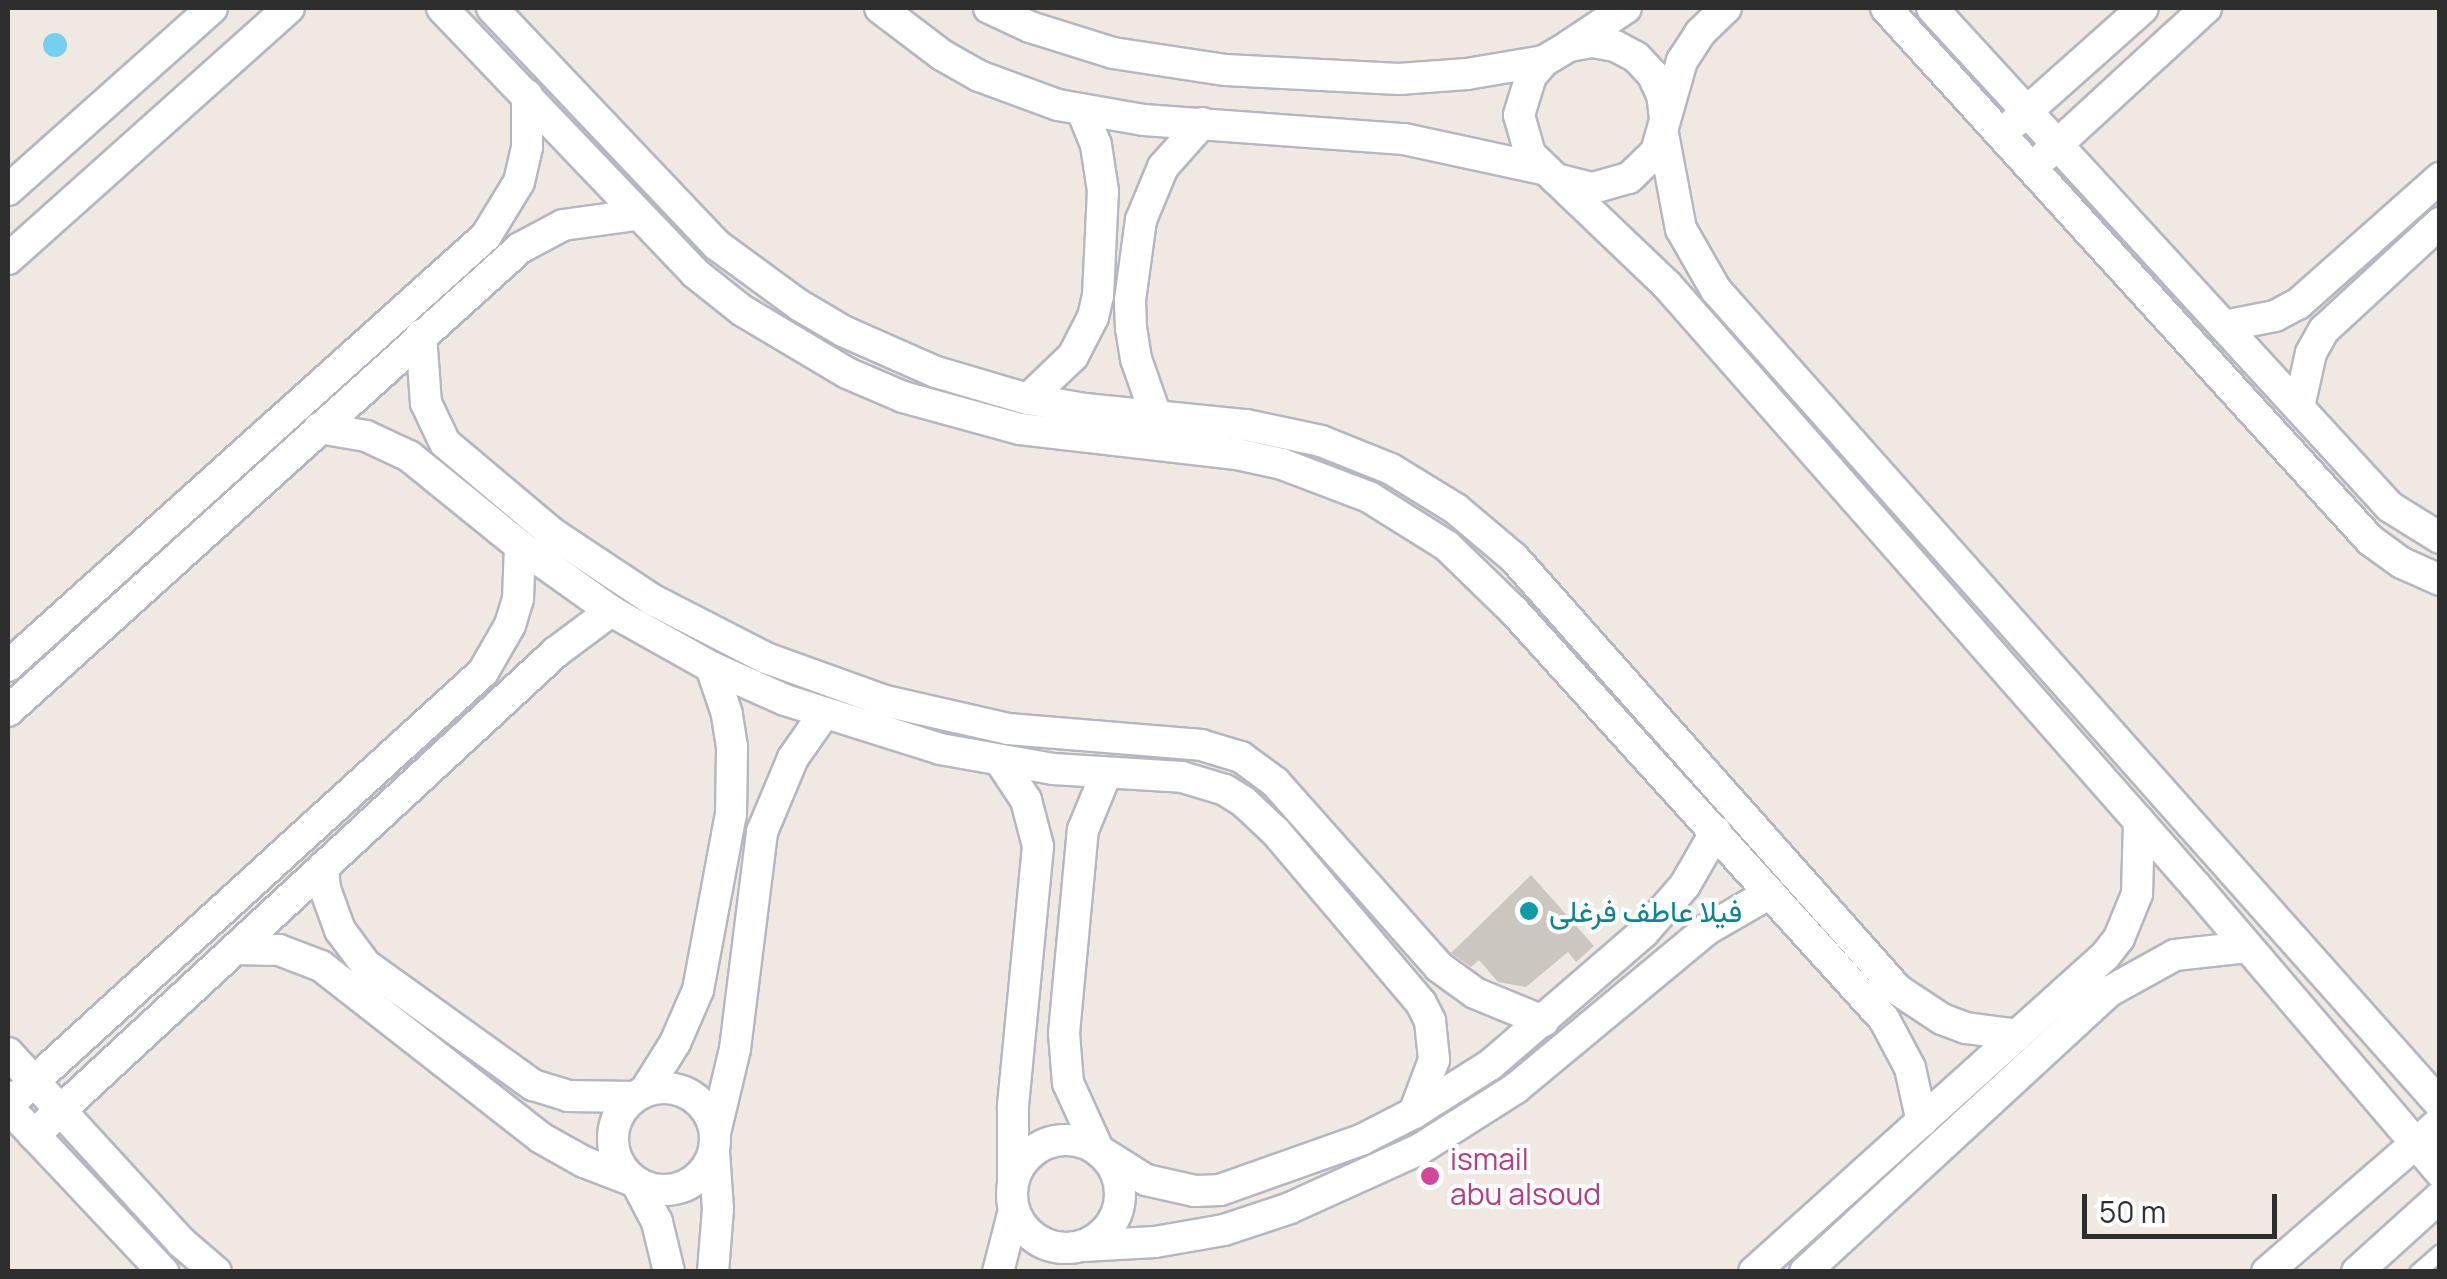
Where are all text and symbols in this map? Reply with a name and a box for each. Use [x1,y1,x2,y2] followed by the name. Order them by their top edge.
[1549,893,1742,929] place label: فيلا عاطف فرغلى
[1518,900,1540,922] marker: فيلا عاطف فرغلى
[1450,1141,1601,1212] place label: ismail abu alsoud
[1419,1165,1441,1187] marker: ismail abu alsoud
[2087,1174,2282,1236] scale bar
[2099,1191,2166,1232] text: 50 m

